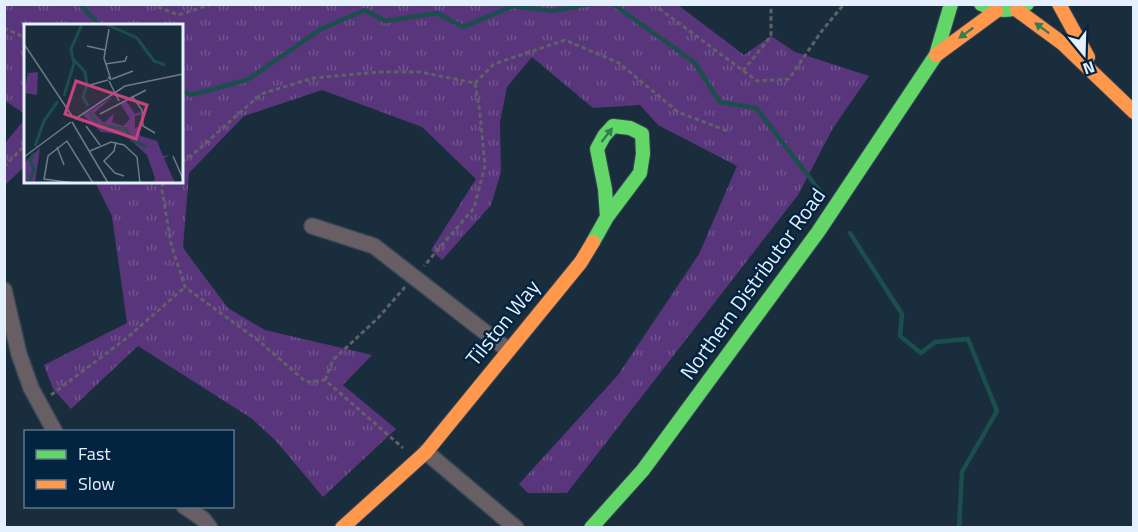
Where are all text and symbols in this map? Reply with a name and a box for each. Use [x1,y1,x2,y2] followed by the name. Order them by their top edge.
[1034,22,1050,34] one-way arrow
[24,24,183,183] inset map
[1054,24,1114,84] north arrow
[958,27,974,39] one-way arrow
[1080,55,1098,81] text: N
[600,127,613,143] one-way arrow
[672,181,833,386] street label: Northern Distributor Road
[457,272,547,373] street label: Tilston Way
[24,430,234,508] legend
[78,440,111,467] text: Fast
[78,470,115,497] text: Slow

